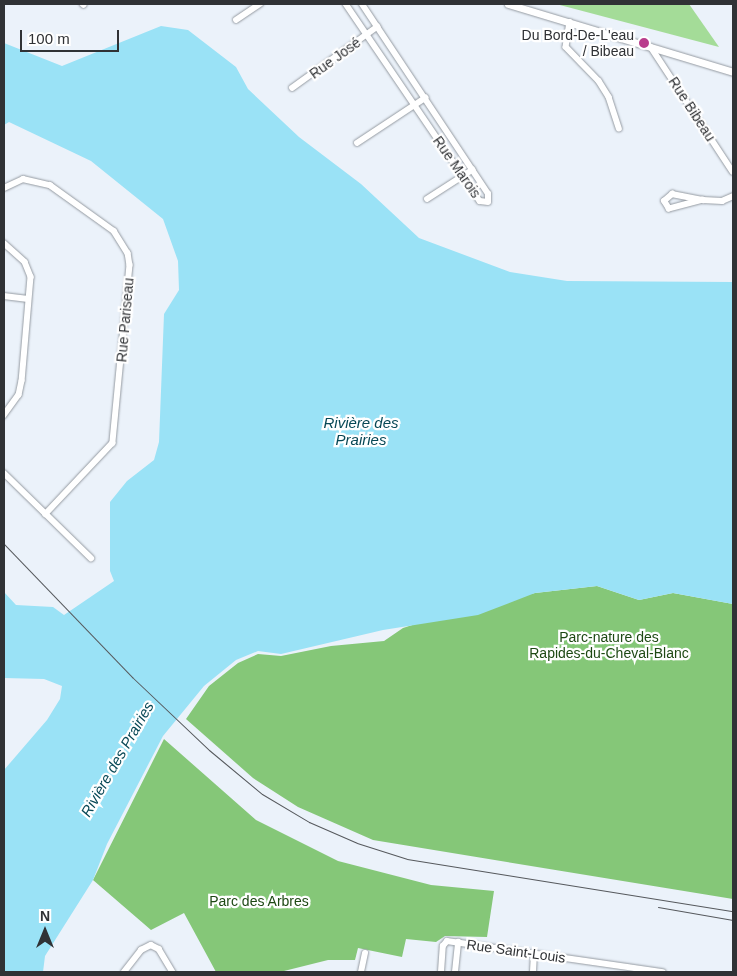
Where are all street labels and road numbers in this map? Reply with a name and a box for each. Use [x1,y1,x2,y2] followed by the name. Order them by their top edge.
[306,34,364,82] street label: Rue José
[665,74,719,144] street label: Rue Bibeau
[430,133,484,201] street label: Rue Marois
[113,277,137,363] street label: Rue Pariseau
[466,936,566,966] street label: Rue Saint-Louis

